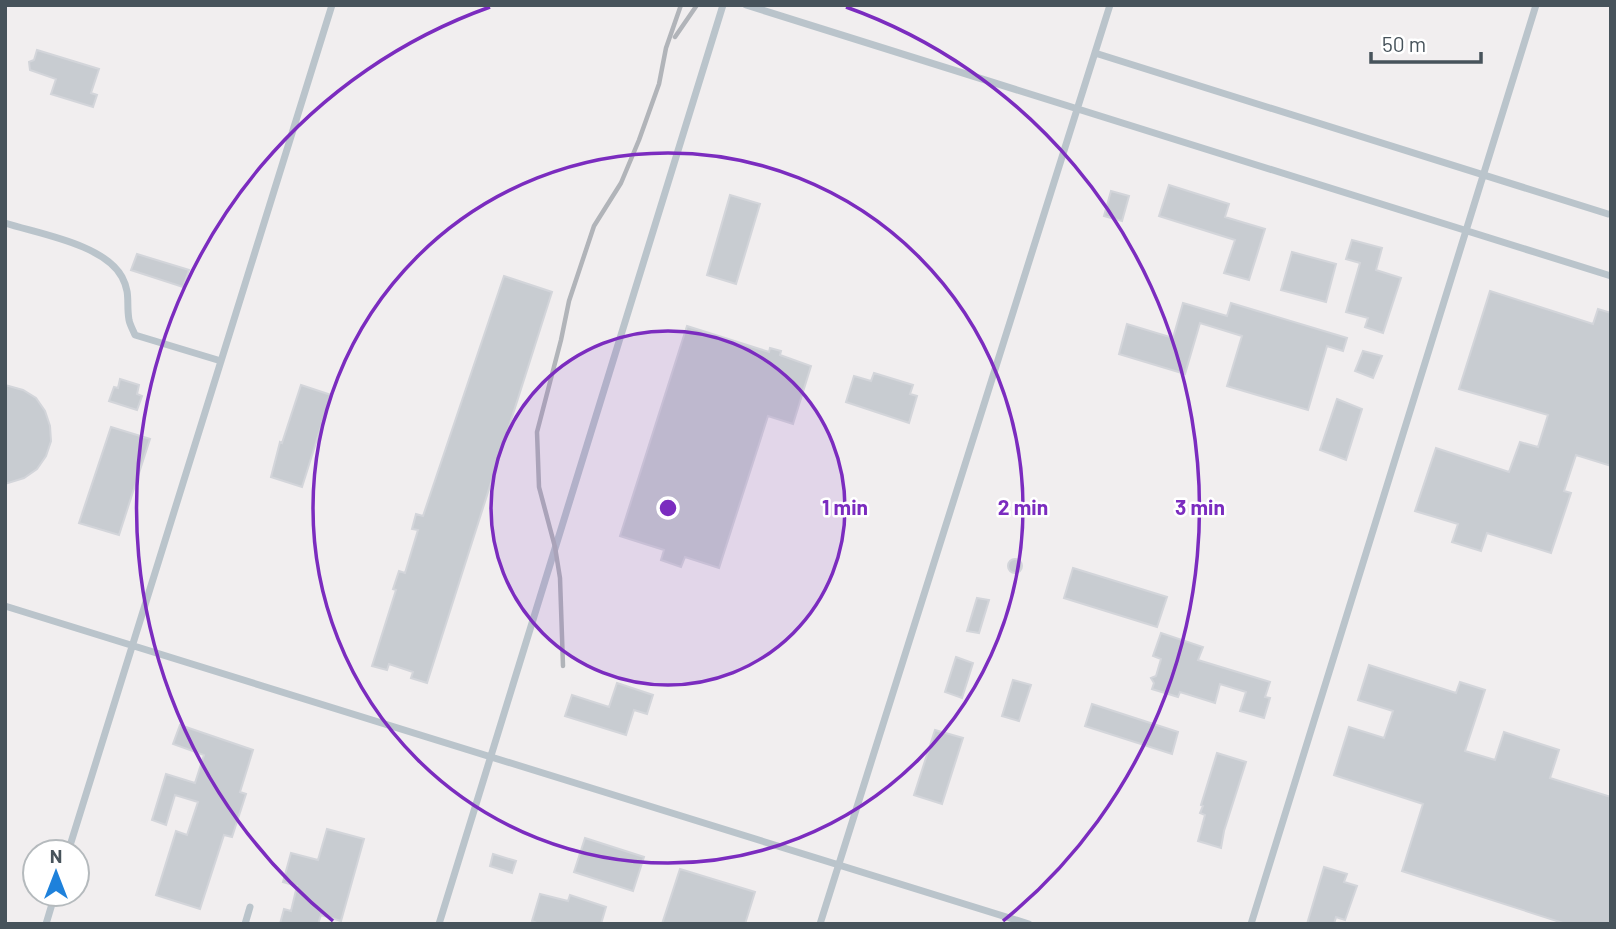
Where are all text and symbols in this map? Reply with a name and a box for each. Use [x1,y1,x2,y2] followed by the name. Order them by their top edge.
[1371,21,1481,65] scale bar
[1382,31,1426,56] text: 50 m
[822,494,868,519] text: 1 min
[998,494,1048,519] text: 2 min
[1175,494,1225,519] text: 3 min
[656,496,680,520] centre of rings
[21,838,91,908] north arrow
[50,844,62,867] text: N

